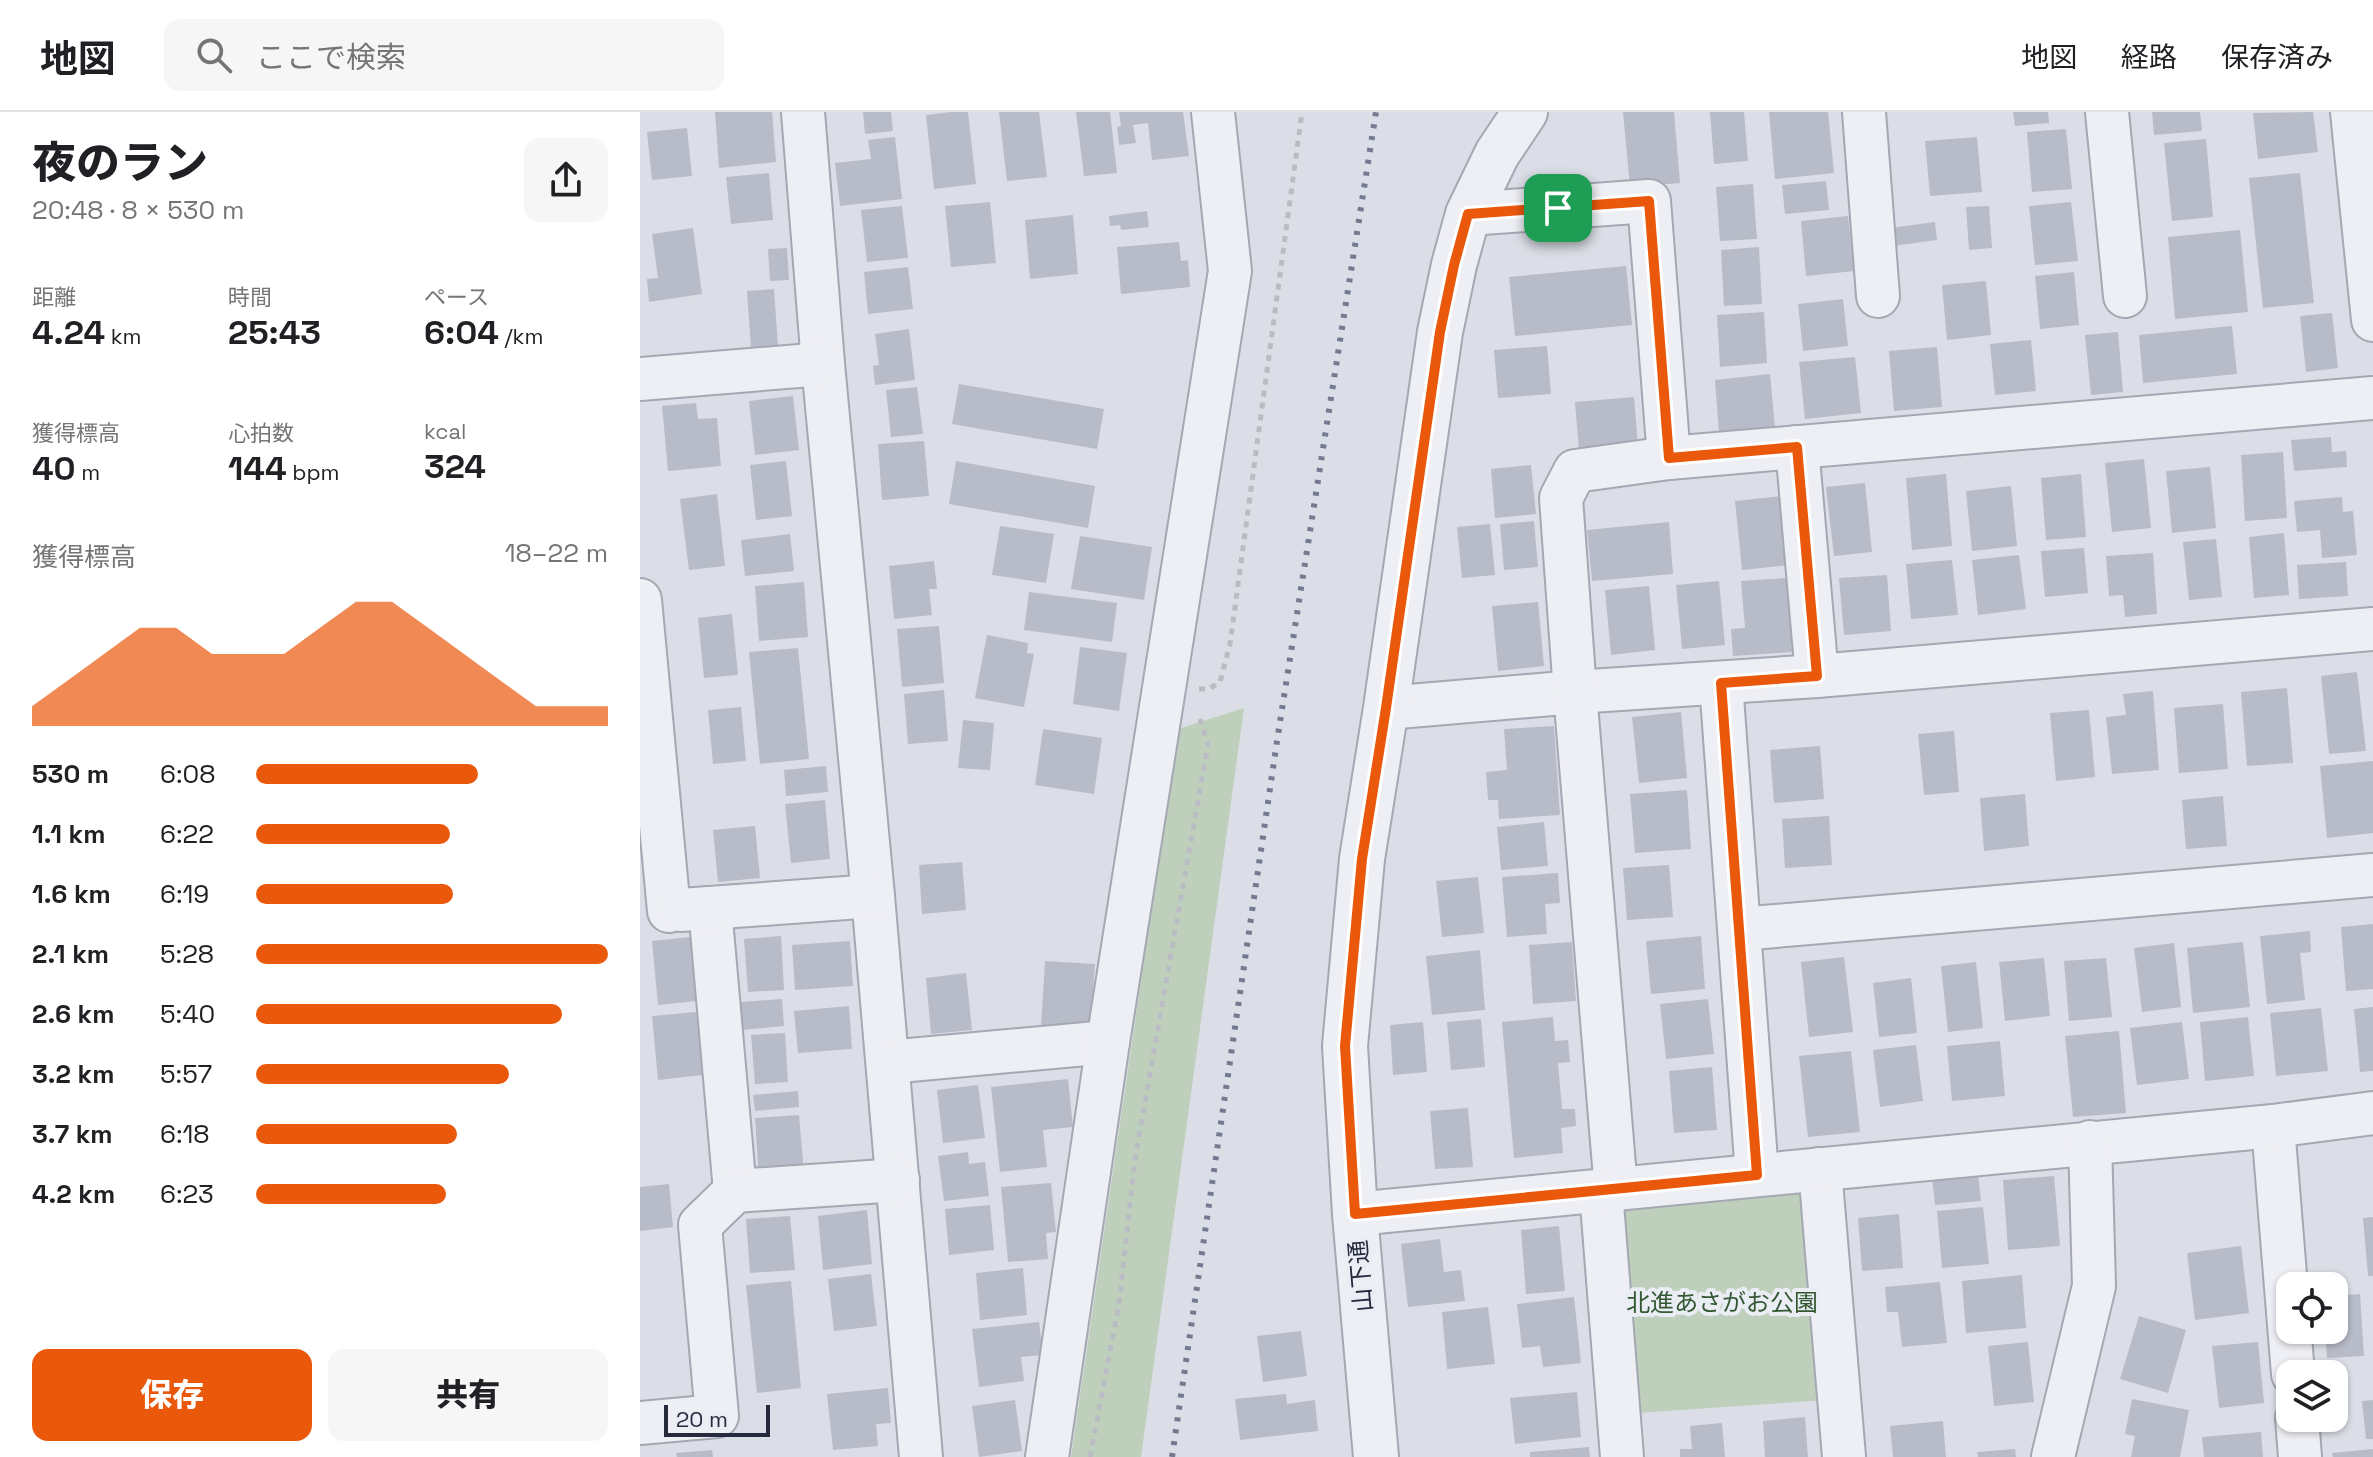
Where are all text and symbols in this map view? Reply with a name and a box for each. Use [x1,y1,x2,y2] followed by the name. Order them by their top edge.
[164,19,724,91] search box
[192,33,236,77] icon: search
[40,35,116,83] text: 地図
[256,38,406,77] text: ここで検索
[2021,39,2077,75] text: 地図
[2121,39,2177,75] text: 経路
[2221,39,2333,75] text: 保存済み
[32,135,208,191] text: 夜のラン
[524,138,608,222] button: share
[1524,174,1592,242] pin
[1536,186,1580,230] icon: arrive
[32,193,244,227] text: 20:48 · 8 × 530 m
[32,283,76,311] text: 距離
[228,283,272,311] text: 時間
[424,283,489,311] text: ペース
[32,311,105,354] text: 4.24
[228,311,321,354] text: 25:43
[424,311,499,354] text: 6:04
[105,322,141,350] text: km
[499,322,543,350] text: /km
[424,417,466,445] text: kcal
[32,419,120,447] text: 獲得標高
[228,419,294,447] text: 心拍数
[424,445,486,488] text: 324
[32,447,76,490] text: 40
[228,447,287,490] text: 144
[76,458,100,486] text: m
[287,458,340,486] text: bpm
[505,536,608,570] text: 18–22 m
[32,540,136,574] text: 獲得標高
[32,757,109,791] text: 530 m
[160,757,215,791] text: 6:08
[32,817,105,851] text: 1.1 km
[160,817,214,851] text: 6:22
[32,877,111,911] text: 1.6 km
[160,877,209,911] text: 6:19
[32,937,109,971] text: 2.1 km
[160,937,214,971] text: 5:28
[32,997,114,1031] text: 2.6 km
[160,997,215,1031] text: 5:40
[32,1057,114,1091] text: 3.2 km
[160,1057,212,1091] text: 5:57
[32,1117,113,1151] text: 3.7 km
[160,1117,210,1151] text: 6:18
[32,1177,115,1211] text: 4.2 km
[160,1177,214,1211] text: 6:23
[1342,1239,1379,1313] street label: 山下通
[2276,1272,2348,1432] map controls
[2276,1272,2348,1344] button: locate
[1626,1287,1818,1318] park label: 北進あさがお公園
[32,1349,312,1441] button: 保存
[328,1349,608,1441] button: 共有
[2276,1360,2348,1432] button: layers
[664,1401,770,1437] scale bar
[676,1405,728,1433] text: 20 m

